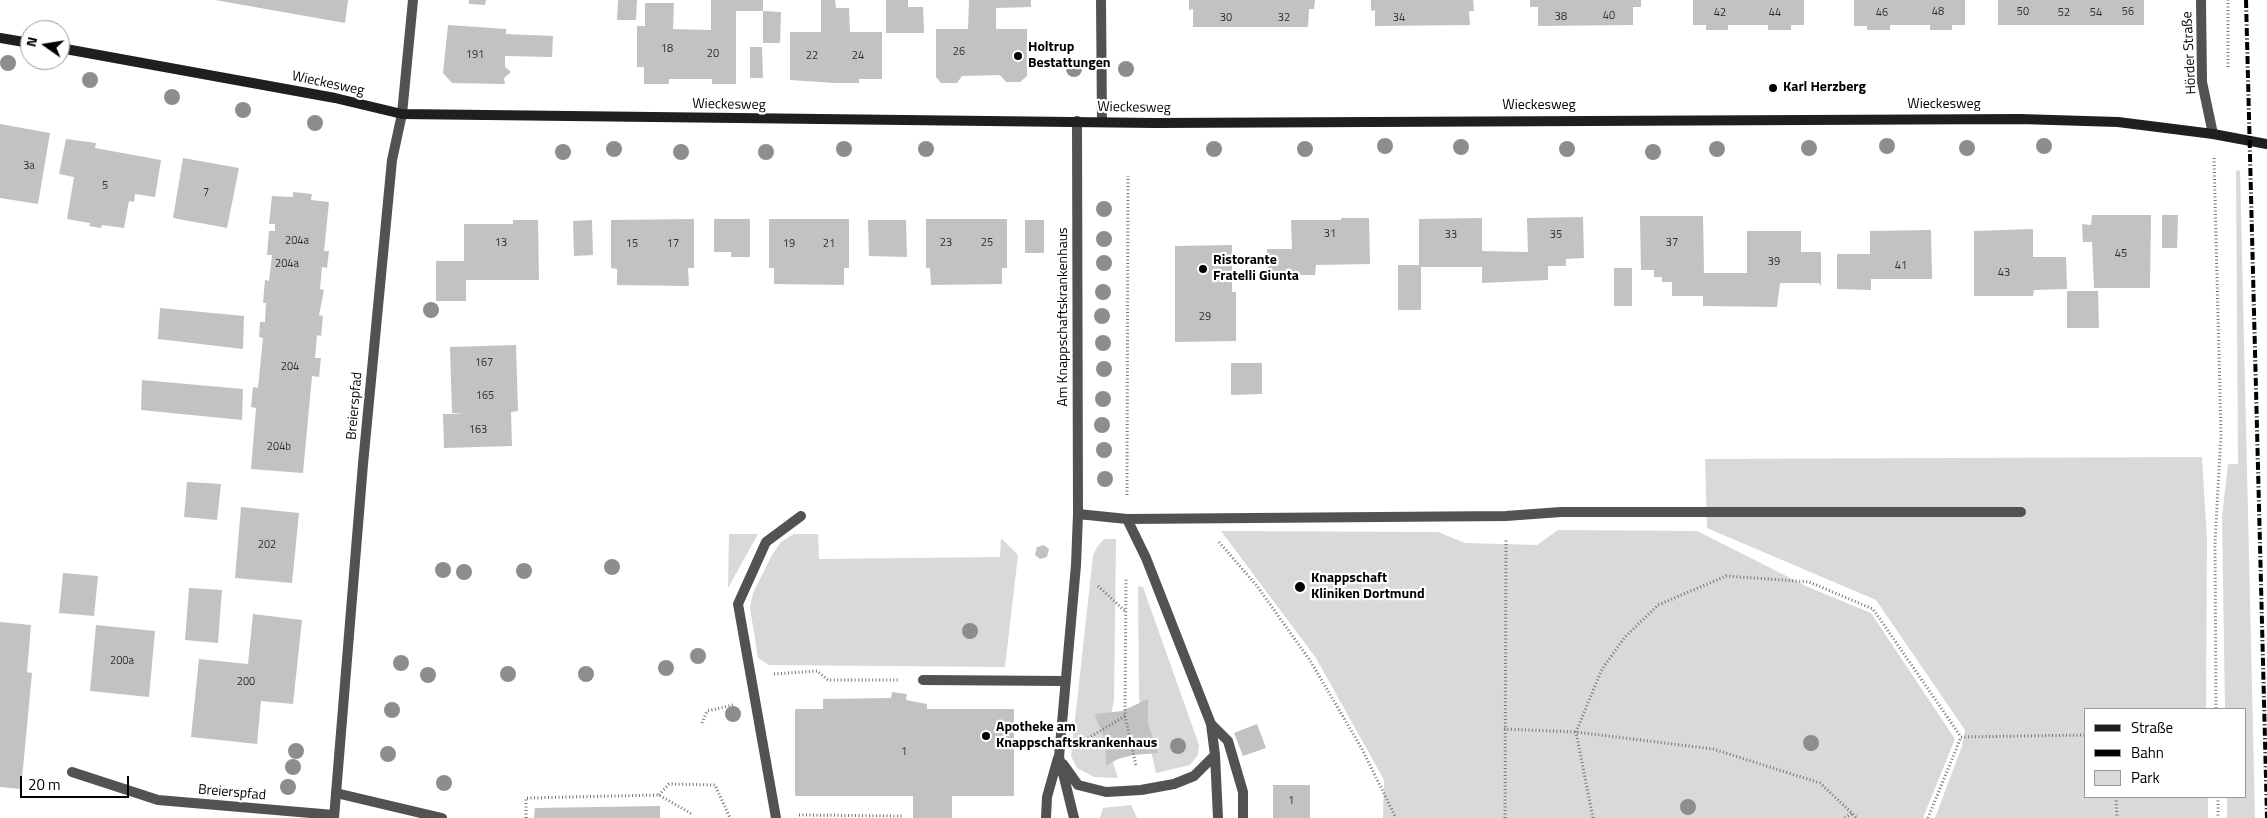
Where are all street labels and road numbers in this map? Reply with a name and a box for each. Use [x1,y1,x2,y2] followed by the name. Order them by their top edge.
[2179,11,2201,95] street label: Hörder Straße
[290,68,366,100] street label: Wieckesweg
[692,96,766,114] street label: Wieckesweg
[1907,97,1981,113] street label: Wieckesweg
[1502,98,1576,114] street label: Wieckesweg
[1097,99,1171,117] street label: Wieckesweg
[1056,227,1072,407] street label: Am Knappschaftskrankenhaus
[344,371,366,441] street label: Breierspfad
[197,782,267,804] street label: Breierspfad

